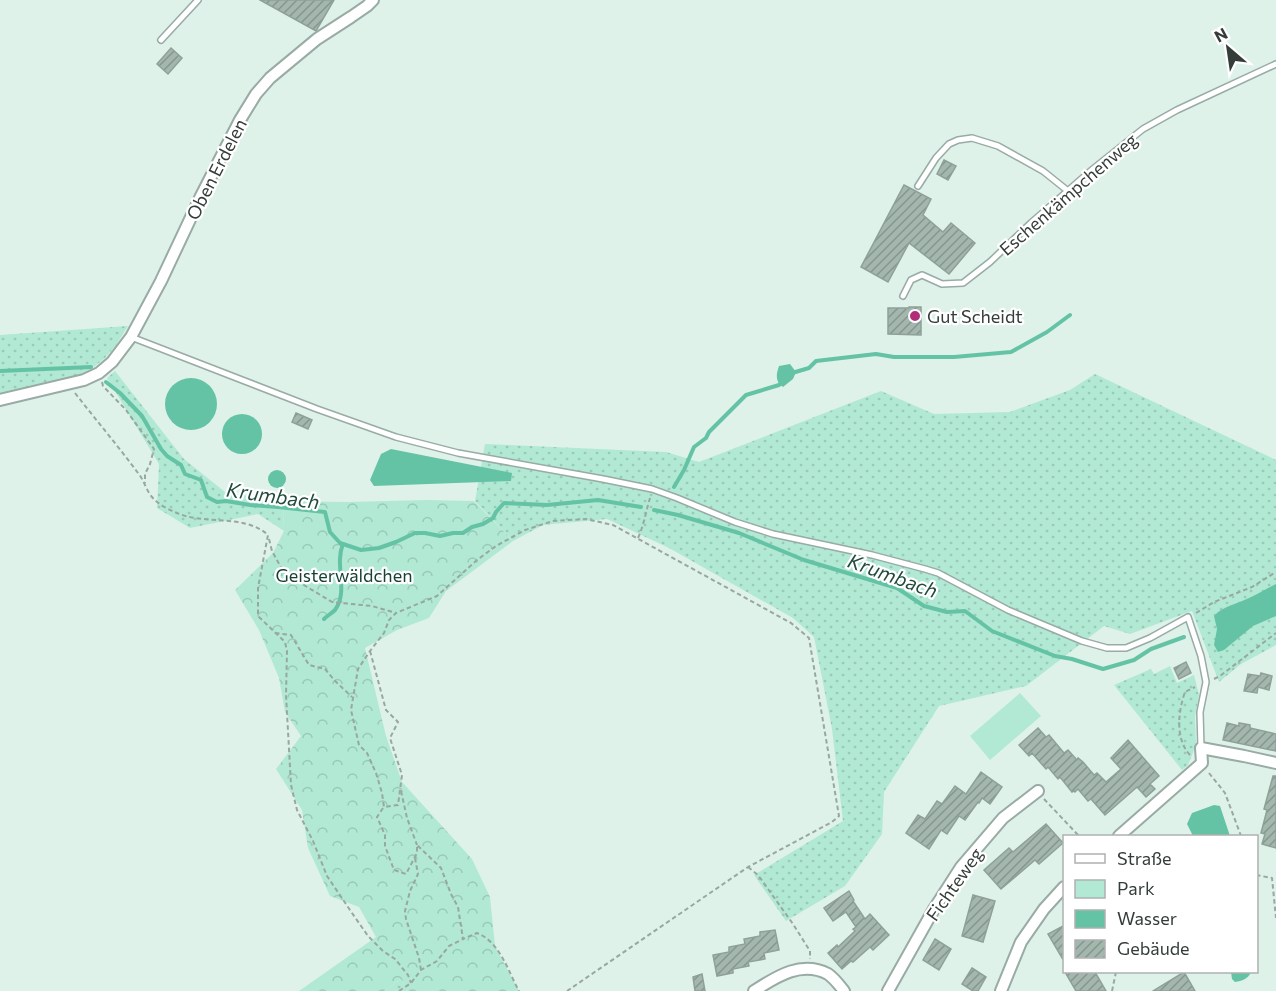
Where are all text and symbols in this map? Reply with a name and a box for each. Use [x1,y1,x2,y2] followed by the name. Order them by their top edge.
[1198,18,1258,78] north arrow
[1211,23,1230,46] text: N
[181,115,251,223] street label: Oben Erdelen
[995,128,1142,260] street label: Eschenkämpchenweg
[927,305,1023,327] place label: Gut Scheidt
[908,309,922,323] marker: Gut Scheidt
[225,477,321,513] water label: Krumbach
[845,548,941,602] water label: Krumbach
[276,564,412,586] park label: Geisterwäldchen
[1063,835,1258,973] legend
[921,843,987,925] street label: Fichteweg
[1117,847,1172,869] text: Straße
[1117,877,1155,899] text: Park
[1117,907,1177,929] text: Wasser
[1117,937,1190,959] text: Gebäude

